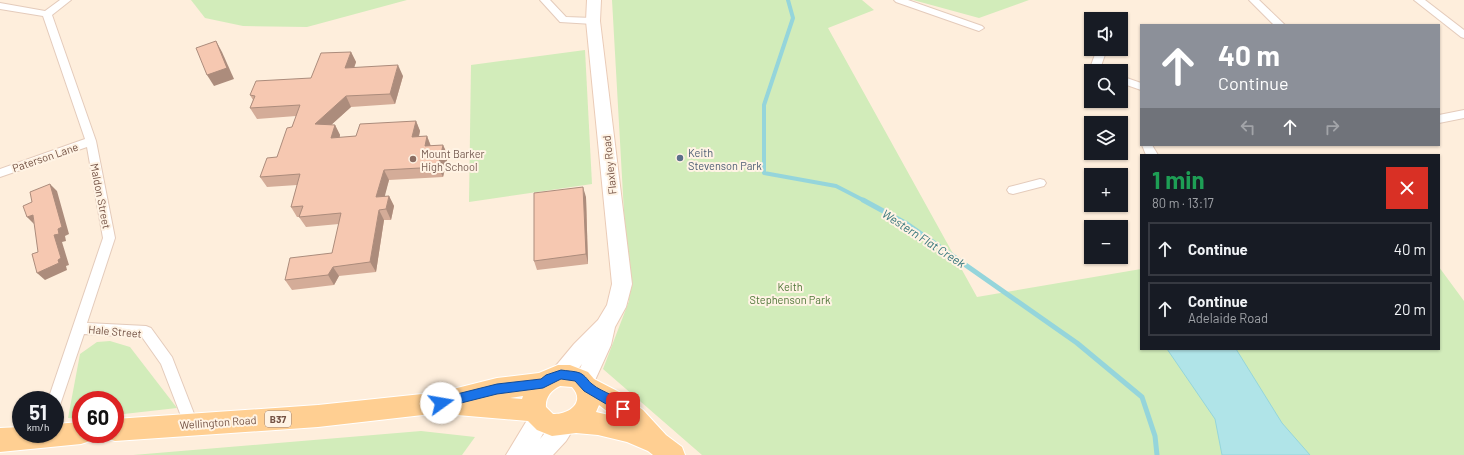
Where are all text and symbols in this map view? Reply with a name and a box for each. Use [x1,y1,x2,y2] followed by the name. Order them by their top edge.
[1084,12,1128,264] map controls
[1084,12,1128,56] button: sound
[1218,38,1280,72] text: 40 m
[1152,40,1204,92] icon: ahead
[1084,64,1128,108] button: search
[1218,72,1289,94] text: Continue
[1084,116,1128,160] button: layers
[1237,116,1259,138] icon: left
[1279,116,1301,138] icon: ahead
[1321,116,1343,138] icon: right
[599,135,619,195] street label: Flaxley Road
[10,140,80,174] street label: Paterson Lane
[688,146,762,172] place label: Keith Stevenson Park
[421,147,485,173] place label: Mount Barker High School
[675,153,685,163] marker: Keith Stevenson Park
[408,154,418,164] marker: Mount Barker High School
[88,162,114,230] street label: Maldon Street
[1152,165,1205,194] text: 1 min
[1386,167,1428,209] button: close
[1084,168,1128,212] button: +
[1152,195,1214,211] text: 80 m · 13:17
[880,206,968,270] water label: Western Flat Creek
[1084,220,1128,264] button: −
[1154,238,1176,260] icon: ahead
[1188,240,1248,258] text: Continue
[1394,240,1426,258] text: 40 m
[750,280,831,306] park label: Keith Stephenson Park
[1188,292,1248,310] text: Continue
[1154,298,1176,320] icon: ahead
[1394,300,1426,318] text: 20 m
[1188,310,1268,326] text: Adelaide Road
[88,322,142,340] street label: Hale Street
[420,382,462,424] position arrow
[72,391,124,443] speed limit sign: 60
[606,392,640,426] pin
[612,398,634,420] icon: arrive
[29,400,47,424] text: 51
[265,411,291,427] road number: B37
[179,413,257,431] street label: Wellington Road
[27,421,49,433] text: km/h

